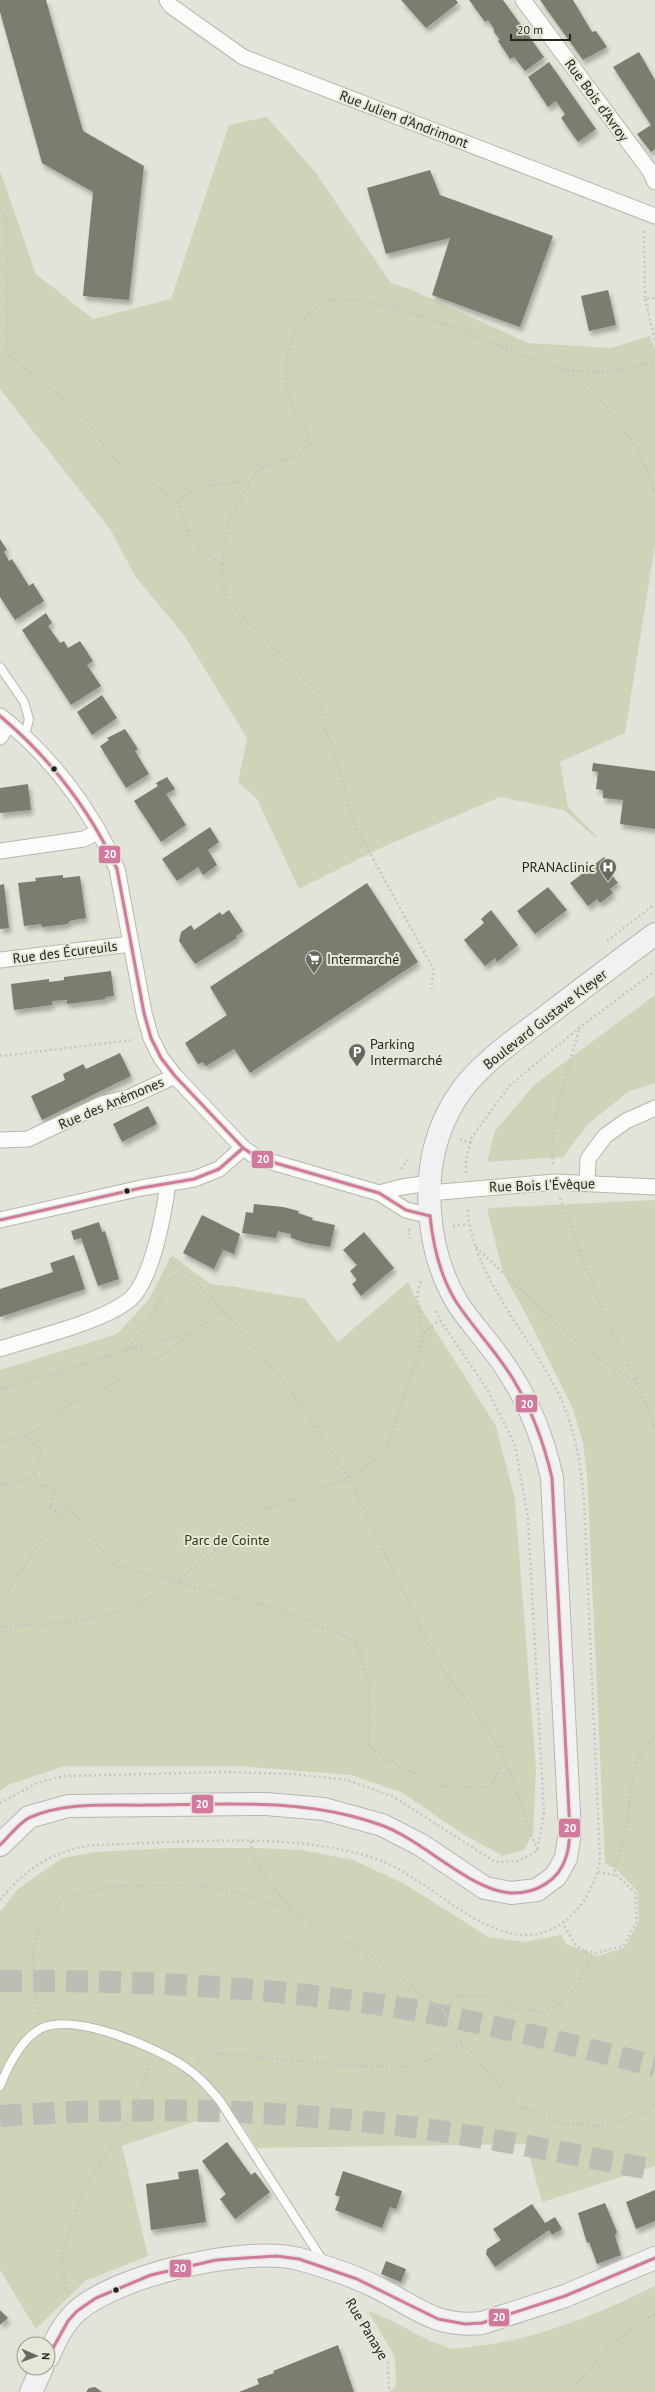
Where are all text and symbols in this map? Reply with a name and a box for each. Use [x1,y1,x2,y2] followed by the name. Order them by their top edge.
[511,16,570,42] scale bar
[517,22,543,37] text: 20 m
[561,55,633,145] street label: Rue Bois d'Avroy
[337,86,471,152] street label: Rue Julien d'Andrimont
[49,764,59,774] unlabelled marker
[98,845,121,864] line badge: 20
[104,847,116,861] text: 20
[598,857,618,882] hospital icon: PRANAclinic
[522,858,595,876] place label: PRANAclinic
[12,937,118,967] street label: Rue des Écureuils
[304,949,324,974] supermarket icon: Intermarché
[327,950,399,968] place label: Intermarché
[479,965,611,1073] street label: Boulevard Gustave Kleyer
[370,1035,442,1069] place label: Parking Intermarché
[347,1042,367,1067] parking icon: Parking Intermarché
[56,1073,167,1133] street label: Rue des Anémones
[251,1150,274,1169] line badge: 20
[257,1152,269,1166] text: 20
[489,1174,595,1196] street label: Rue Bois l'Évêque
[122,1186,132,1196] unlabelled marker
[515,1394,538,1413] line badge: 20
[521,1397,533,1411] text: 20
[184,1531,270,1549] park label: Parc de Cointe
[191,1794,214,1814] line badge: 20
[196,1797,208,1811] text: 20
[558,1818,581,1838] line badge: 20
[564,1821,576,1835] text: 20
[169,2259,192,2278] line badge: 20
[174,2261,186,2275] text: 20
[111,2285,121,2295] unlabelled marker
[342,2295,392,2363] street label: Rue Panaye
[488,2308,510,2327] line badge: 20
[493,2310,505,2324] text: 20
[16,2336,56,2376] north arrow
[39,2352,53,2360] text: N

